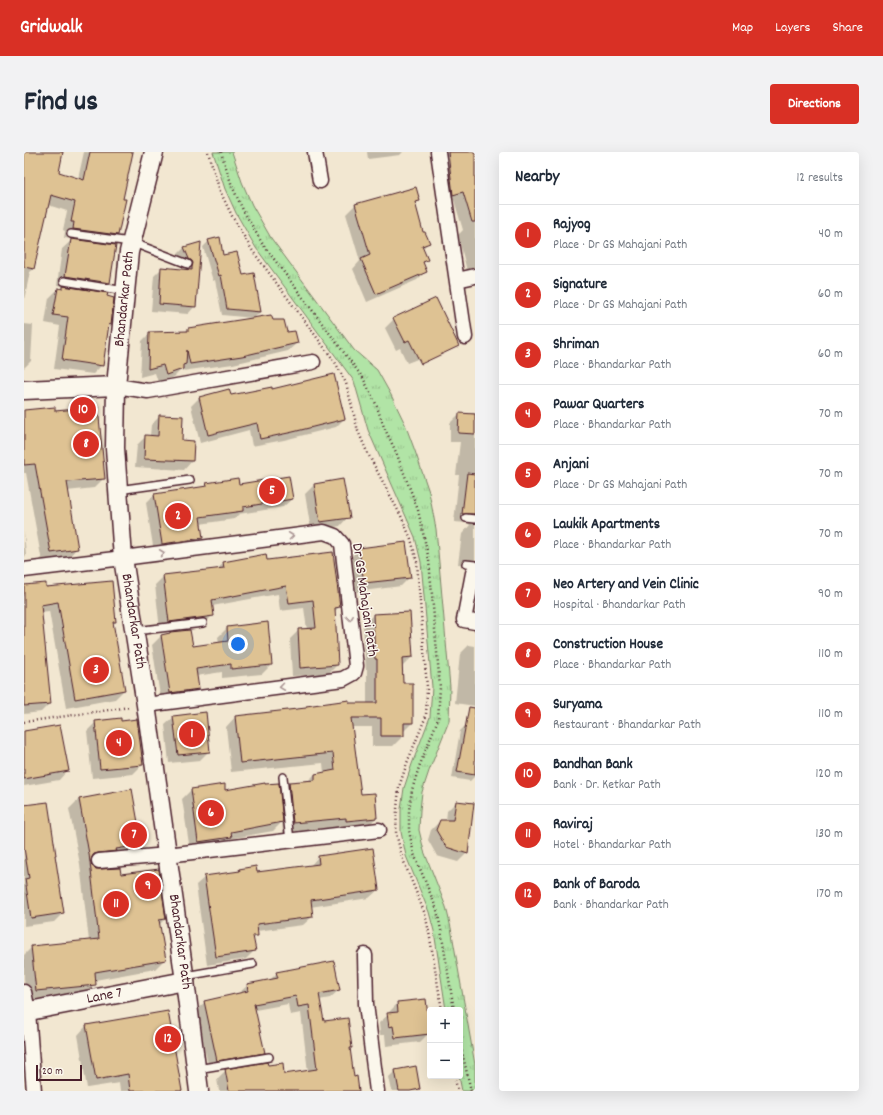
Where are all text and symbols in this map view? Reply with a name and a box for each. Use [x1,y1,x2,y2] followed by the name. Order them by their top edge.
[20,15,83,42] text: Gridwalk
[732,18,753,38] text: Map
[775,18,810,38] text: Layers
[832,18,863,38] text: Share
[24,84,98,124] text: Find us
[770,84,859,124] button: Directions
[515,166,559,190] text: Nearby
[797,169,843,188] text: 12 results
[553,214,591,236] text: Rajyog
[527,225,529,244] text: 1
[819,225,843,244] text: 40 m
[553,236,687,255] text: Place · Dr GS Mahajani Path
[109,250,141,348] street label: Bhandarkar Path
[553,274,607,296] text: Signature
[525,285,531,304] text: 2
[818,285,843,304] text: 60 m
[553,296,687,315] text: Place · Dr GS Mahajani Path
[553,334,599,356] text: Shriman
[525,345,531,364] text: 3
[818,345,843,364] text: 60 m
[553,356,671,375] text: Place · Bhandarkar Path
[553,394,644,416] text: Pawar Quarters
[70,395,96,425] pin: 10
[525,405,531,424] text: 4
[819,405,843,424] text: 70 m
[553,416,671,435] text: Place · Bhandarkar Path
[73,429,99,459] pin: 8
[553,454,589,476] text: Anjani
[525,465,531,484] text: 5
[819,465,843,484] text: 70 m
[259,476,285,506] pin: 5
[553,476,687,495] text: Place · Dr GS Mahajani Path
[165,501,191,531] pin: 2
[553,514,660,536] text: Laukik Apartments
[525,525,531,544] text: 6
[819,525,843,544] text: 70 m
[288,532,294,541] one-way arrow
[553,536,671,555] text: Place · Bhandarkar Path
[345,542,383,658] street label: Dr GS Mahajani Path
[159,549,165,558] one-way arrow
[115,572,151,671] street label: Bhandarkar Path
[553,574,699,596] text: Neo Artery and Vein Clinic
[526,585,530,604] text: 7
[818,585,843,604] text: 90 m
[553,596,685,615] text: Hospital · Bhandarkar Path
[346,615,355,621] one-way arrow
[228,634,248,654] your location
[553,634,663,656] text: Construction House
[525,645,531,664] text: 8
[818,645,843,664] text: 110 m
[83,655,109,685] pin: 3
[553,656,671,675] text: Place · Bhandarkar Path
[279,682,285,691] one-way arrow
[553,694,602,716] text: Suryama
[525,705,531,724] text: 9
[818,705,843,724] text: 110 m
[553,716,701,735] text: Restaurant · Bhandarkar Path
[179,719,205,749] pin: 1
[106,728,132,758] pin: 4
[553,754,633,776] text: Bandhan Bank
[523,765,533,784] text: 10
[815,765,843,784] text: 120 m
[553,776,661,795] text: Bank · Dr. Ketkar Path
[198,798,224,828] pin: 6
[553,814,593,836] text: Raviraj
[121,820,147,850] pin: 7
[525,825,531,844] text: 11
[815,825,843,844] text: 130 m
[553,836,671,855] text: Hotel · Bhandarkar Path
[135,871,161,901] pin: 9
[553,874,640,896] text: Bank of Baroda
[524,885,532,904] text: 12
[816,885,843,904] text: 170 m
[103,889,129,919] pin: 11
[162,893,197,991] street label: Bhandarkar Path
[553,896,669,915] text: Bank · Bhandarkar Path
[85,982,124,1011] street label: Lane 7
[427,1007,463,1079] map controls
[427,1007,463,1043] button: +
[155,1024,181,1054] pin: 12
[427,1043,463,1079] button: −
[36,1063,82,1082] scale bar
[42,1064,63,1080] text: 20 m

